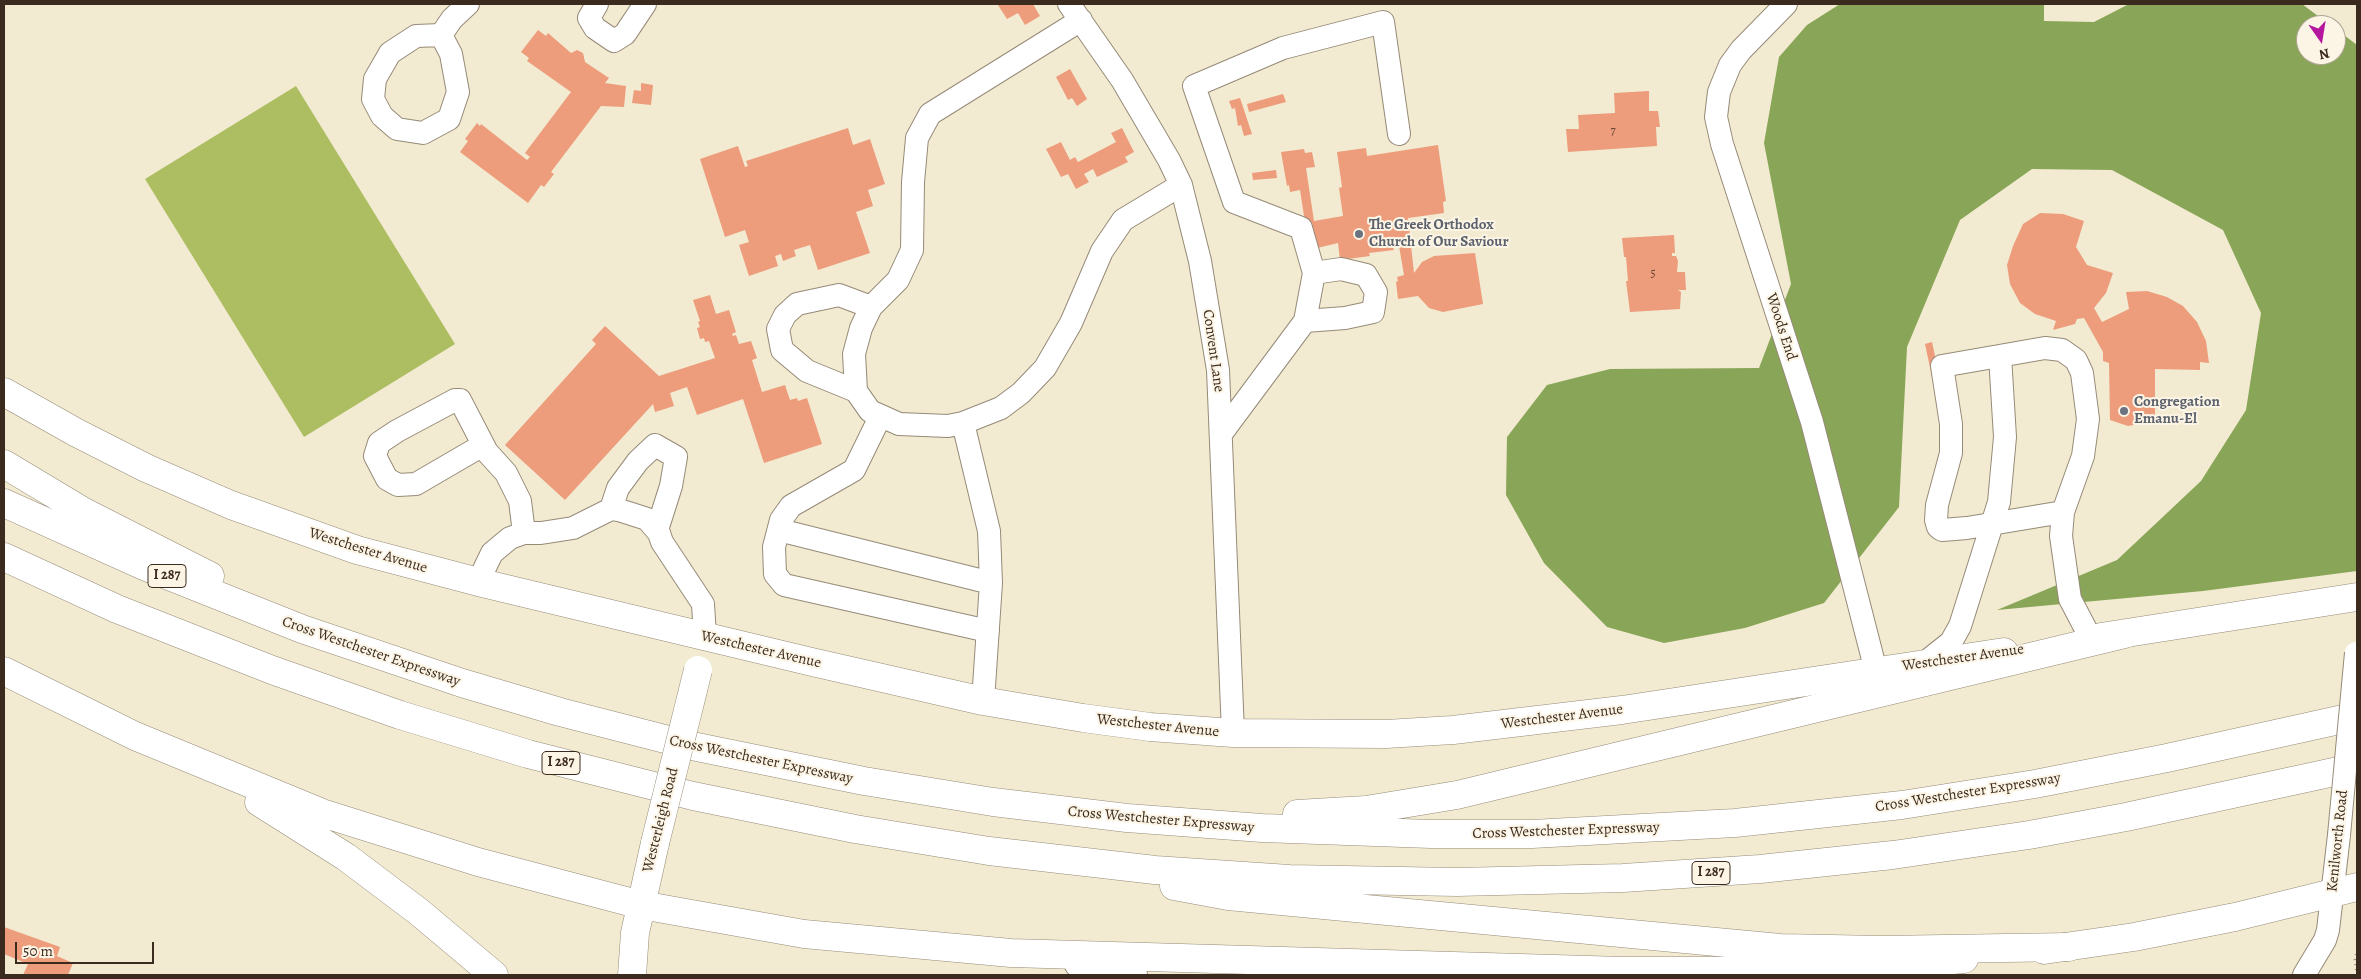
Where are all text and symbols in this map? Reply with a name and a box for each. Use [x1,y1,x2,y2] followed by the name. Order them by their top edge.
[2296,15,2346,65] north arrow
[2317,44,2331,65] text: N
[1610,124,1616,138] house number: 7
[1369,216,1509,251] place label: The Greek Orthodox Church of Our Saviour
[1353,228,1365,240] marker: The Greek Orthodox Church of Our Saviour
[1650,267,1656,281] house number: 5
[1762,291,1800,363] street label: Woods End
[1198,308,1228,394] street label: Convent Lane
[2134,393,2220,428] place label: Congregation Emanu-El
[2118,405,2130,417] marker: Congregation Emanu-El
[307,524,429,578] street label: Westchester Avenue
[148,564,186,588] road number: I 287
[280,613,462,691] street label: Cross Westchester Expressway
[699,627,823,673] street label: Westchester Avenue
[1901,641,2025,675] street label: Westchester Avenue
[1500,701,1624,733] street label: Westchester Avenue
[1096,711,1220,741] street label: Westchester Avenue
[668,732,854,788] street label: Cross Westchester Expressway
[542,751,580,774] road number: I 287
[639,766,683,874] street label: Westerleigh Road
[1874,769,2062,817] street label: Cross Westchester Expressway
[2324,789,2352,893] street label: Kenilworth Road
[1067,803,1255,837] street label: Cross Westchester Expressway
[1472,819,1660,843] street label: Cross Westchester Expressway
[1692,861,1730,884] road number: I 287
[18,932,156,964] scale bar
[23,941,53,961] text: 50 m

